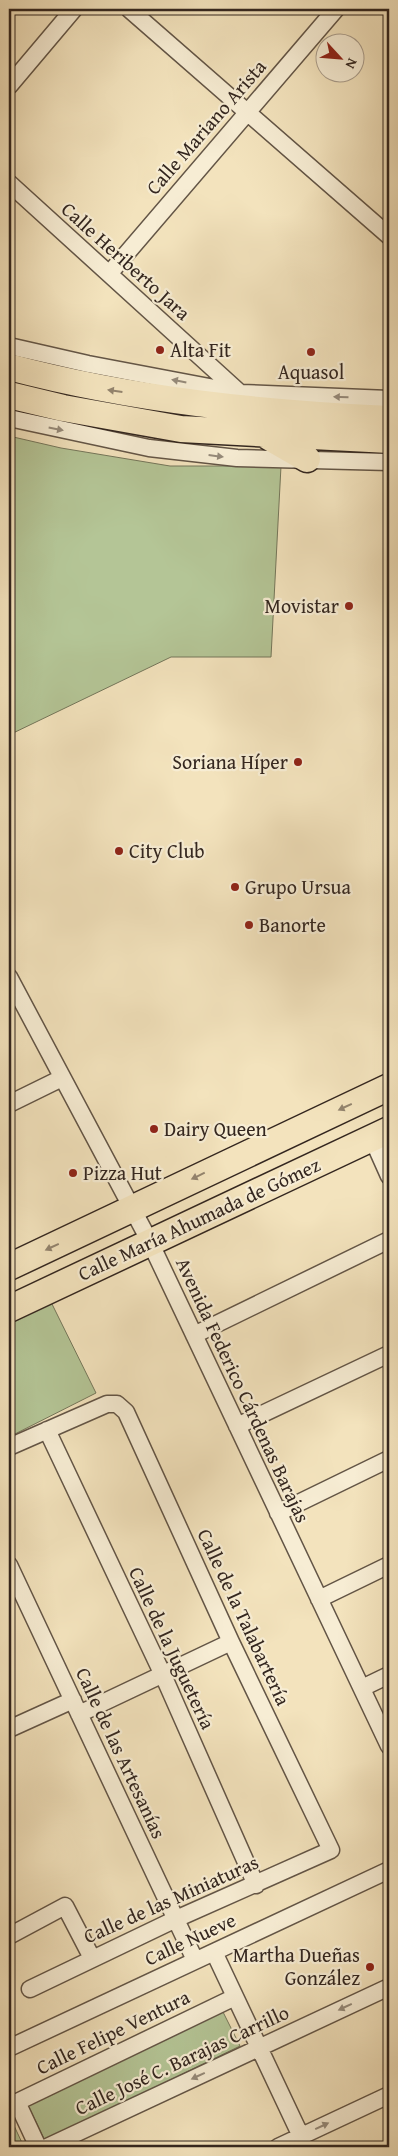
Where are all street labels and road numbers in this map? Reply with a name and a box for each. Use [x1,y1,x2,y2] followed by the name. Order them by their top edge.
[139,52,273,201] street label: Calle Mariano Arista
[55,195,198,327] street label: Calle Heriberto Jara
[73,1149,325,1288] street label: Calle María Ahumada de Gómez
[169,1252,318,1527] street label: Avenida Federico Cárdenas Barajas
[191,1524,298,1710] street label: Calle de la Talabartería
[122,1562,223,1734] street label: Calle de la Juguetería
[69,1663,174,1843] street label: Calle de las Artesanías
[79,1847,263,1950] street label: Calle de las Miniaturas
[139,1905,240,1972] street label: Calle Nueve
[31,1982,195,2081] street label: Calle Felipe Ventura
[70,1997,294,2122] street label: Calle José C. Barajas Carrillo

